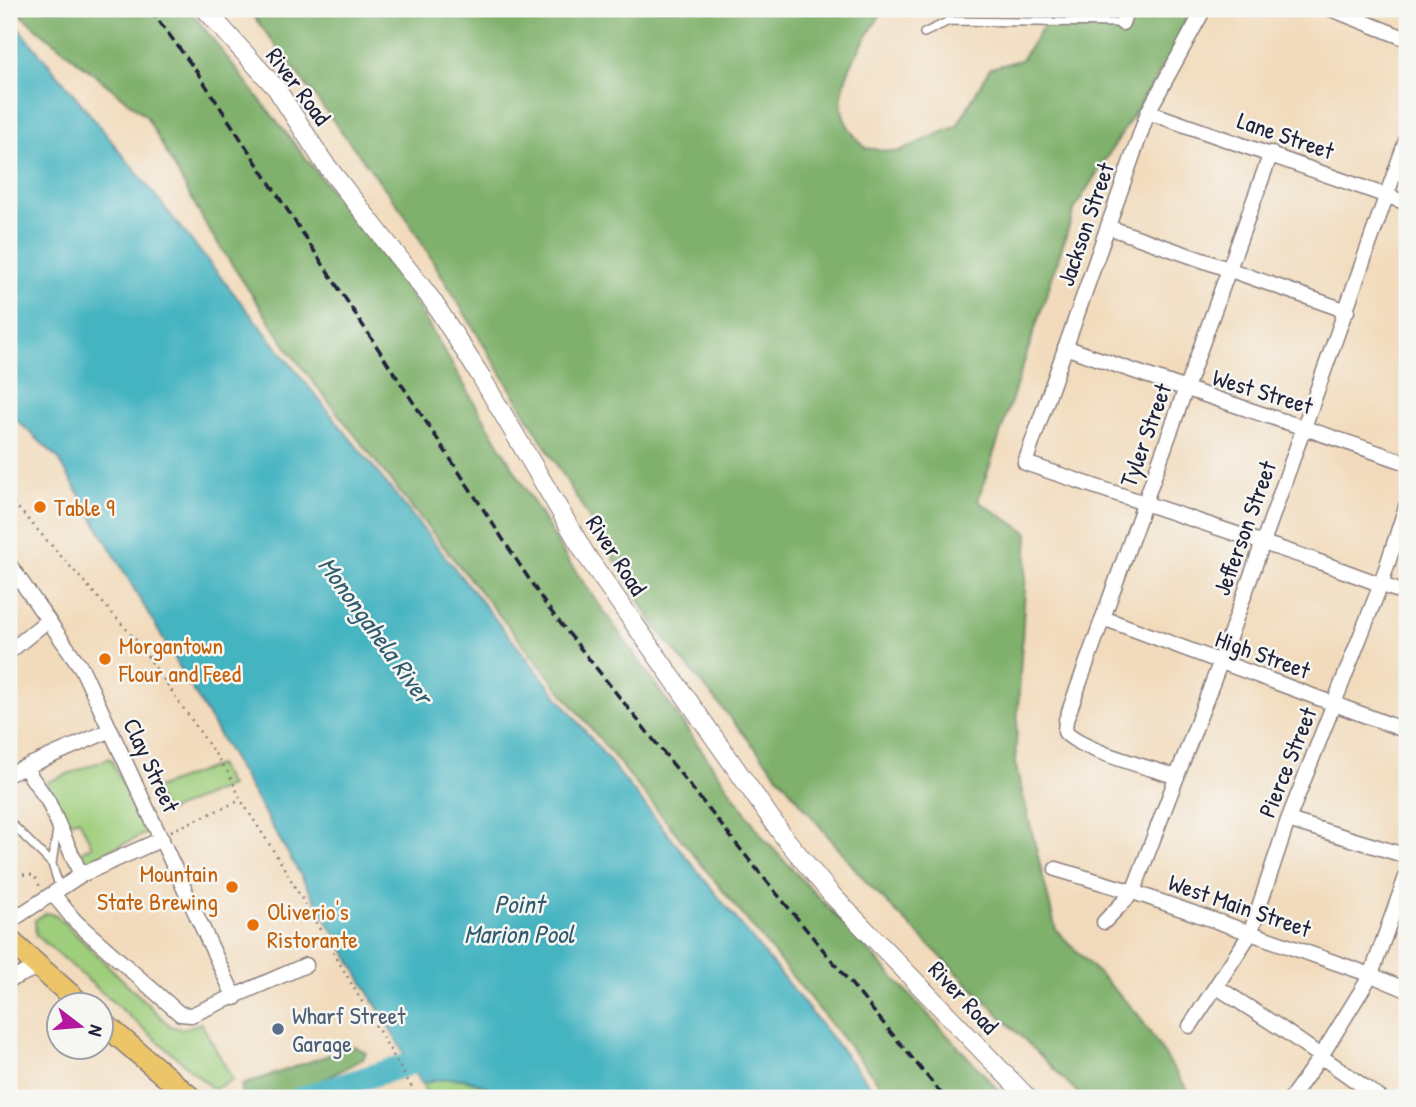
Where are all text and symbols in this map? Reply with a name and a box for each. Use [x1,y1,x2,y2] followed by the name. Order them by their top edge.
[259,41,339,131] street label: River Road
[1233,104,1339,167] street label: Lane Street
[1049,157,1121,290] street label: Jackson Street
[1209,361,1318,422] street label: West Street
[1112,378,1179,491] street label: Tyler Street
[1205,456,1283,600] street label: Jefferson Street
[54,491,115,523] place label: Table 9
[32,499,48,515] marker: Table 9
[579,509,655,601] street label: River Road
[310,549,443,714] water label: Monongahela River
[1211,622,1316,686] street label: High Street
[118,629,241,689] place label: Morgantown Flour and Feed
[97,651,113,667] marker: Morgantown Flour and Feed
[1250,702,1324,822] street label: Pierce Street
[116,713,188,818] street label: Clay Street
[97,857,218,917] place label: Mountain State Brewing
[1165,866,1316,945] street label: West Main Street
[224,879,240,895] marker: Mountain State Brewing
[464,886,575,951] water label: Point Marion Pool
[267,895,358,955] place label: Oliverio's Ristorante
[245,917,261,933] marker: Oliverio's Ristorante
[922,953,1006,1041] street label: River Road
[46,992,116,1062] north arrow
[292,999,406,1059] place label: Wharf Street Garage
[270,1021,286,1037] marker: Wharf Street Garage
[82,1022,110,1039] text: N

